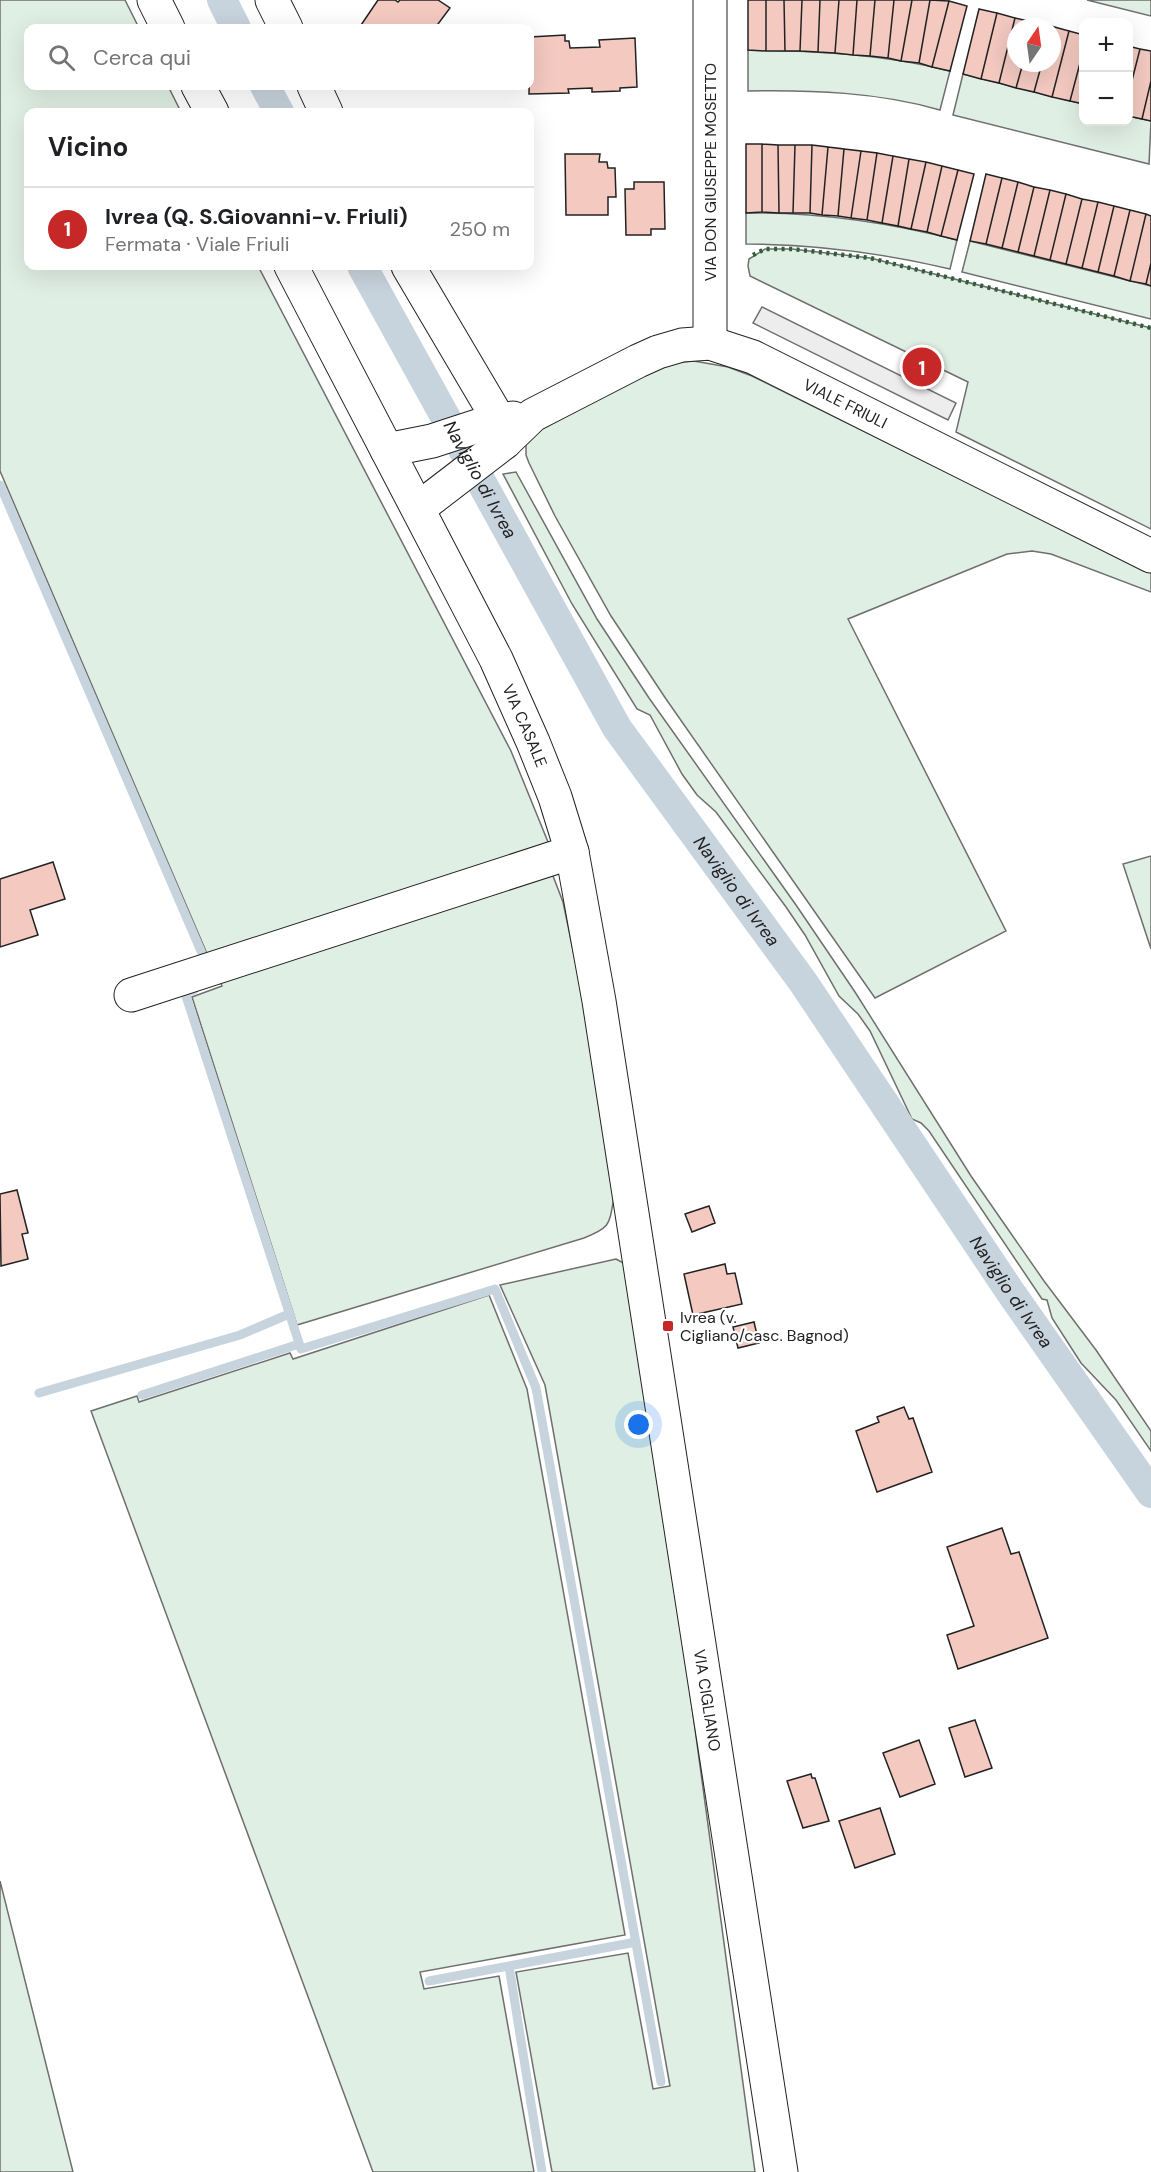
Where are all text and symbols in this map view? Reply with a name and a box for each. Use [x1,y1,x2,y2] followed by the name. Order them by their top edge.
[1007,18,1061,72] north arrow
[1079,18,1133,126] map controls
[1079,18,1133,72] button: +
[24,24,534,90] search box
[45,41,78,74] icon: search
[93,43,191,72] text: Cerca qui
[700,63,721,281] street label: VIA DON GIUSEPPE MOSETTO
[1079,72,1133,126] button: −
[48,130,128,164] text: Vicino
[105,202,408,231] text: Ivrea (Q. S.Giovanni-v. Friuli)
[64,216,71,242] text: 1
[449,216,510,242] text: 250 m
[105,231,290,257] text: Fermata · Viale Friuli
[902,344,942,389] pin: 1
[800,374,891,434] street label: VIALE FRIULI
[438,416,522,543] water label: Naviglio di Ivrea
[498,681,552,770] street label: VIA CASALE
[688,831,785,951] water label: Naviglio di Ivrea
[964,1231,1058,1353] water label: Naviglio di Ivrea
[680,1307,849,1346] place label: Ivrea (v. Cigliano/casc. Bagnod)
[661,1319,675,1333] marker: Ivrea (v. Cigliano/casc. Bagnod)
[624,1410,653,1439] your location
[689,1648,725,1753] street label: VIA CIGLIANO

